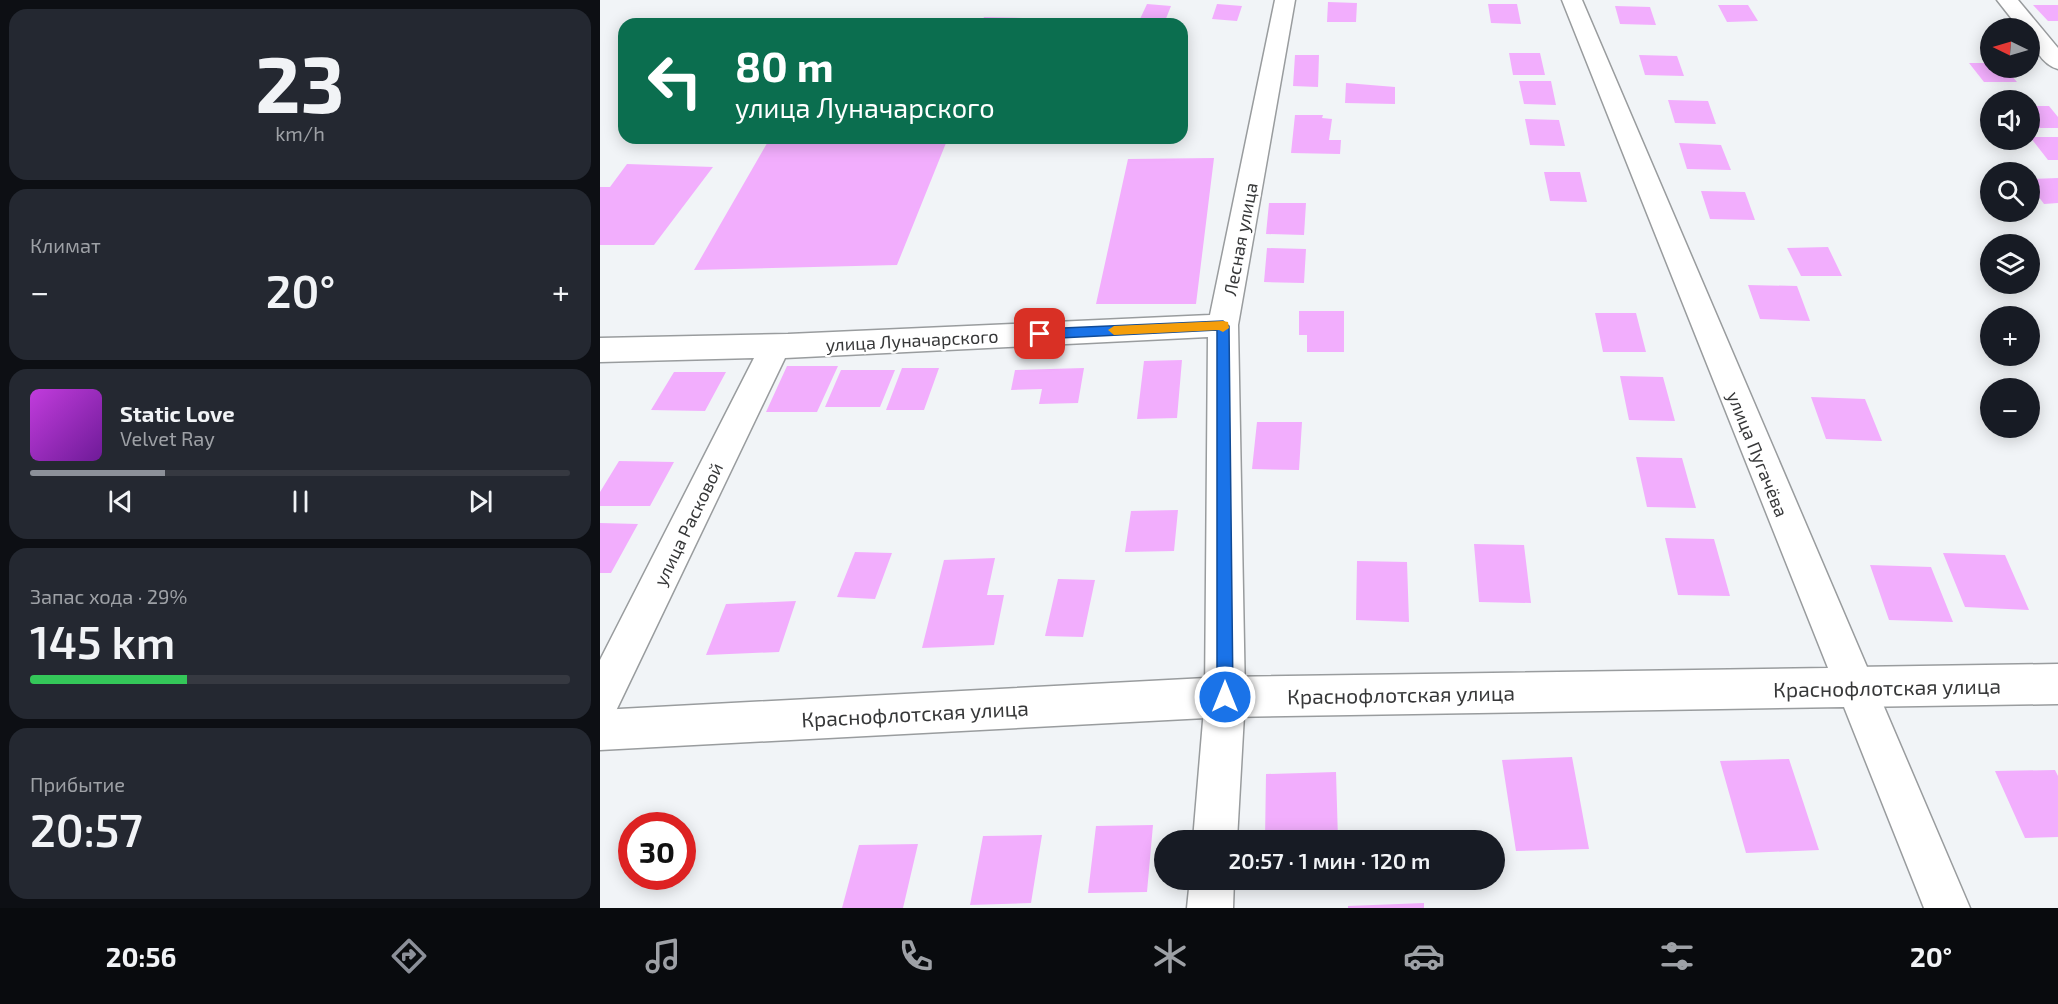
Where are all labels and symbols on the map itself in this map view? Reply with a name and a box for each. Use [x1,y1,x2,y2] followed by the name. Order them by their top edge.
[1980,18,2040,78] north arrow
[1218,181,1262,297] street label: Лесная улица
[1014,308,1065,359] pin
[825,324,999,356] street label: улица Луначарского
[1723,388,1793,520] street label: улица Пугачёва
[649,459,727,589] street label: улица Расковой
[1193,665,1257,729] position arrow
[1773,673,2001,702] street label: Краснофлотская улица
[1287,680,1515,709] street label: Краснофлотская улица
[801,695,1029,732] street label: Краснофлотская улица
[618,812,696,890] speed limit sign: 30

